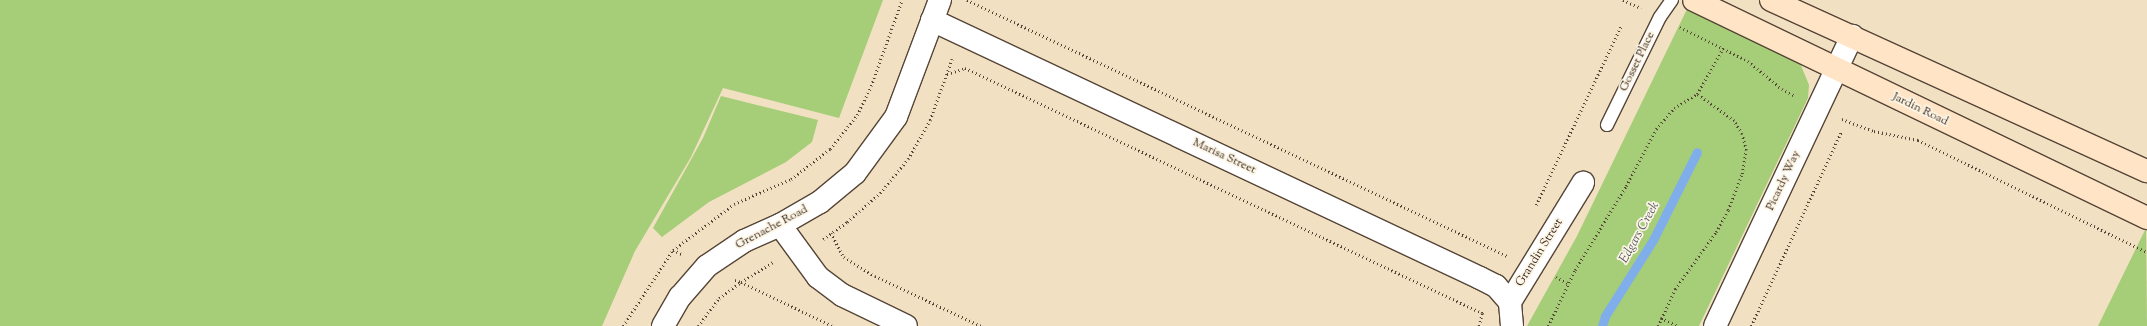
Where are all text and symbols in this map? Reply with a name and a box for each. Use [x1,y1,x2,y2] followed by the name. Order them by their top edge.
[1617,30,1659,94] street label: Gosset Place
[1890,90,1950,130] street label: Jardin Road
[1190,136,1258,178] street label: Marisa Street
[1764,149,1804,213] street label: Picardy Way
[1617,200,1663,266] water label: Edgars Creek
[733,203,811,253] street label: Grenache Road
[1513,216,1567,290] street label: Grandin Street

